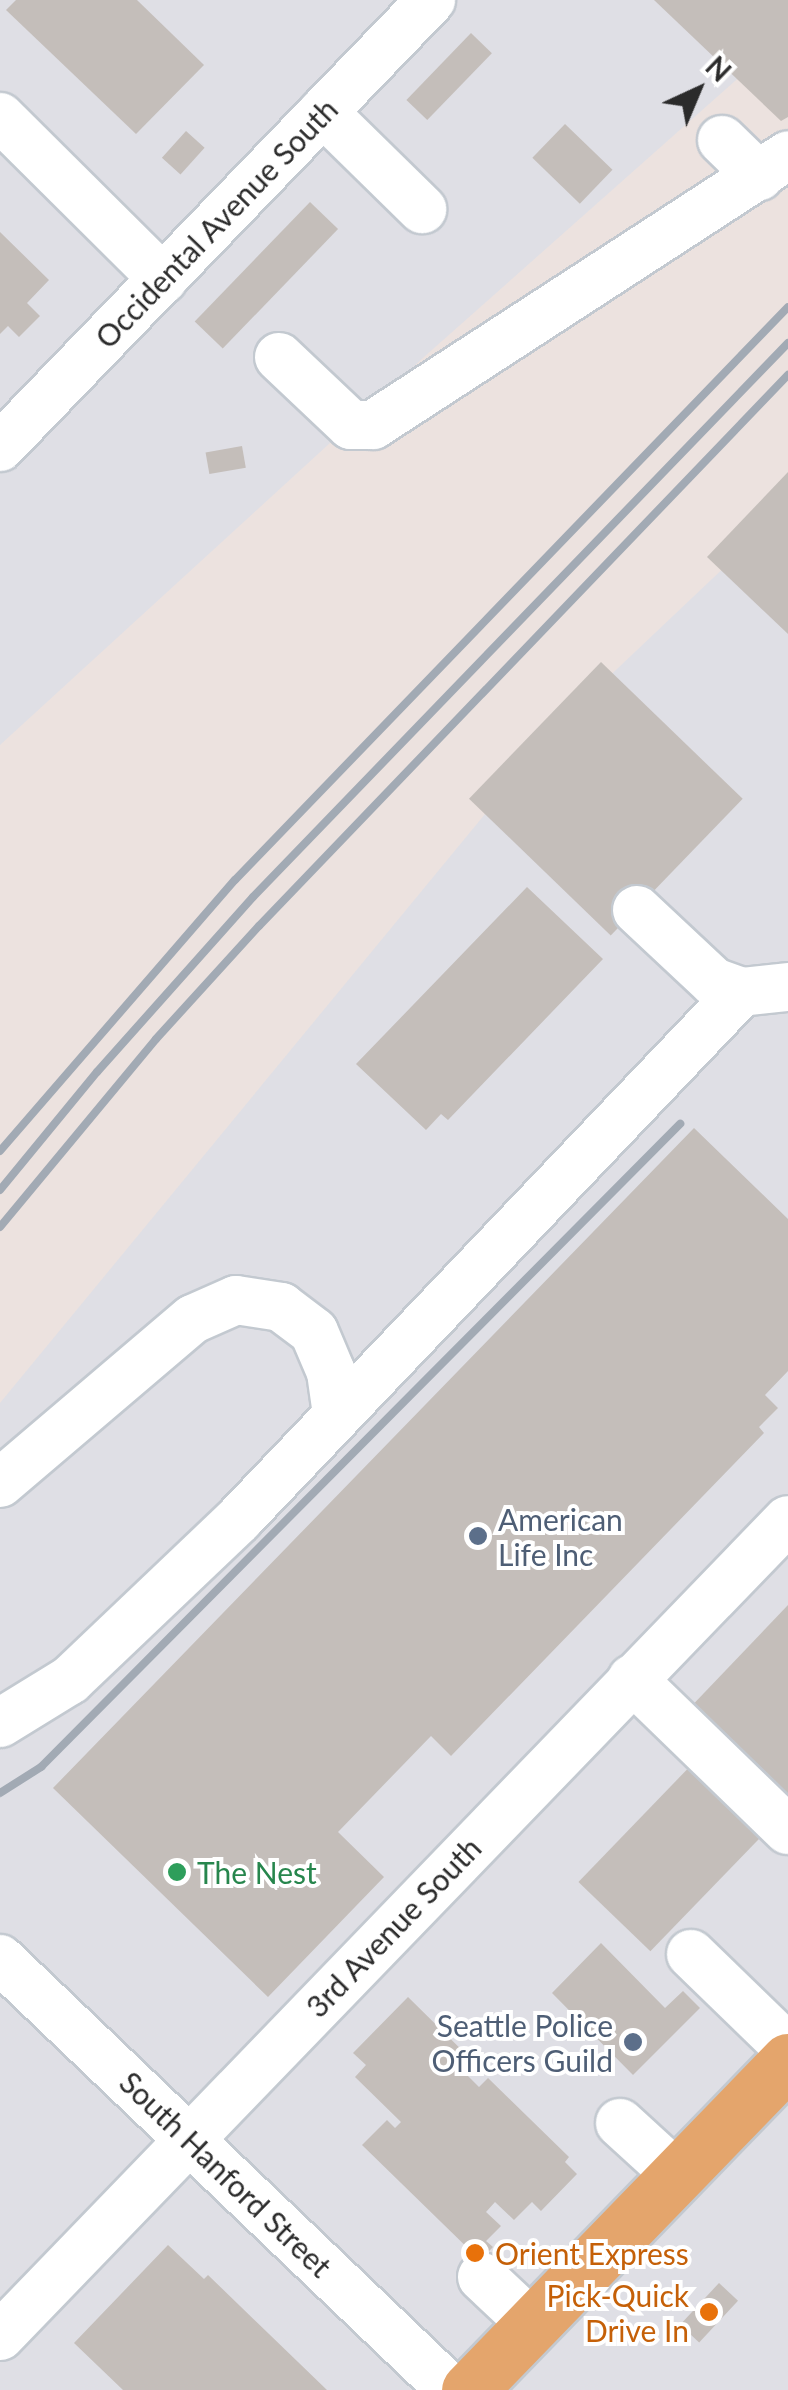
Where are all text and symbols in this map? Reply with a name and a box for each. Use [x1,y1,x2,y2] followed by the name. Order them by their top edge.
[648,40,748,140] north arrow
[699,49,738,88] text: N
[87,91,345,355] street label: Occidental Avenue South
[498,1501,623,1572] place label: American Life Inc
[467,1525,489,1547] marker: American Life Inc
[298,1829,488,2025] street label: 3rd Avenue South
[197,1854,317,1890] place label: The Nest
[166,1861,188,1883] marker: The Nest
[432,2007,613,2078] place label: Seattle Police Officers Guild
[622,2031,644,2053] marker: Seattle Police Officers Guild
[113,2064,339,2284] street label: South Hanford Street
[495,2235,689,2271] place label: Orient Express
[464,2242,486,2264] marker: Orient Express
[547,2277,689,2348] place label: Pick-Quick Drive In
[698,2301,720,2323] marker: Pick-Quick Drive In

